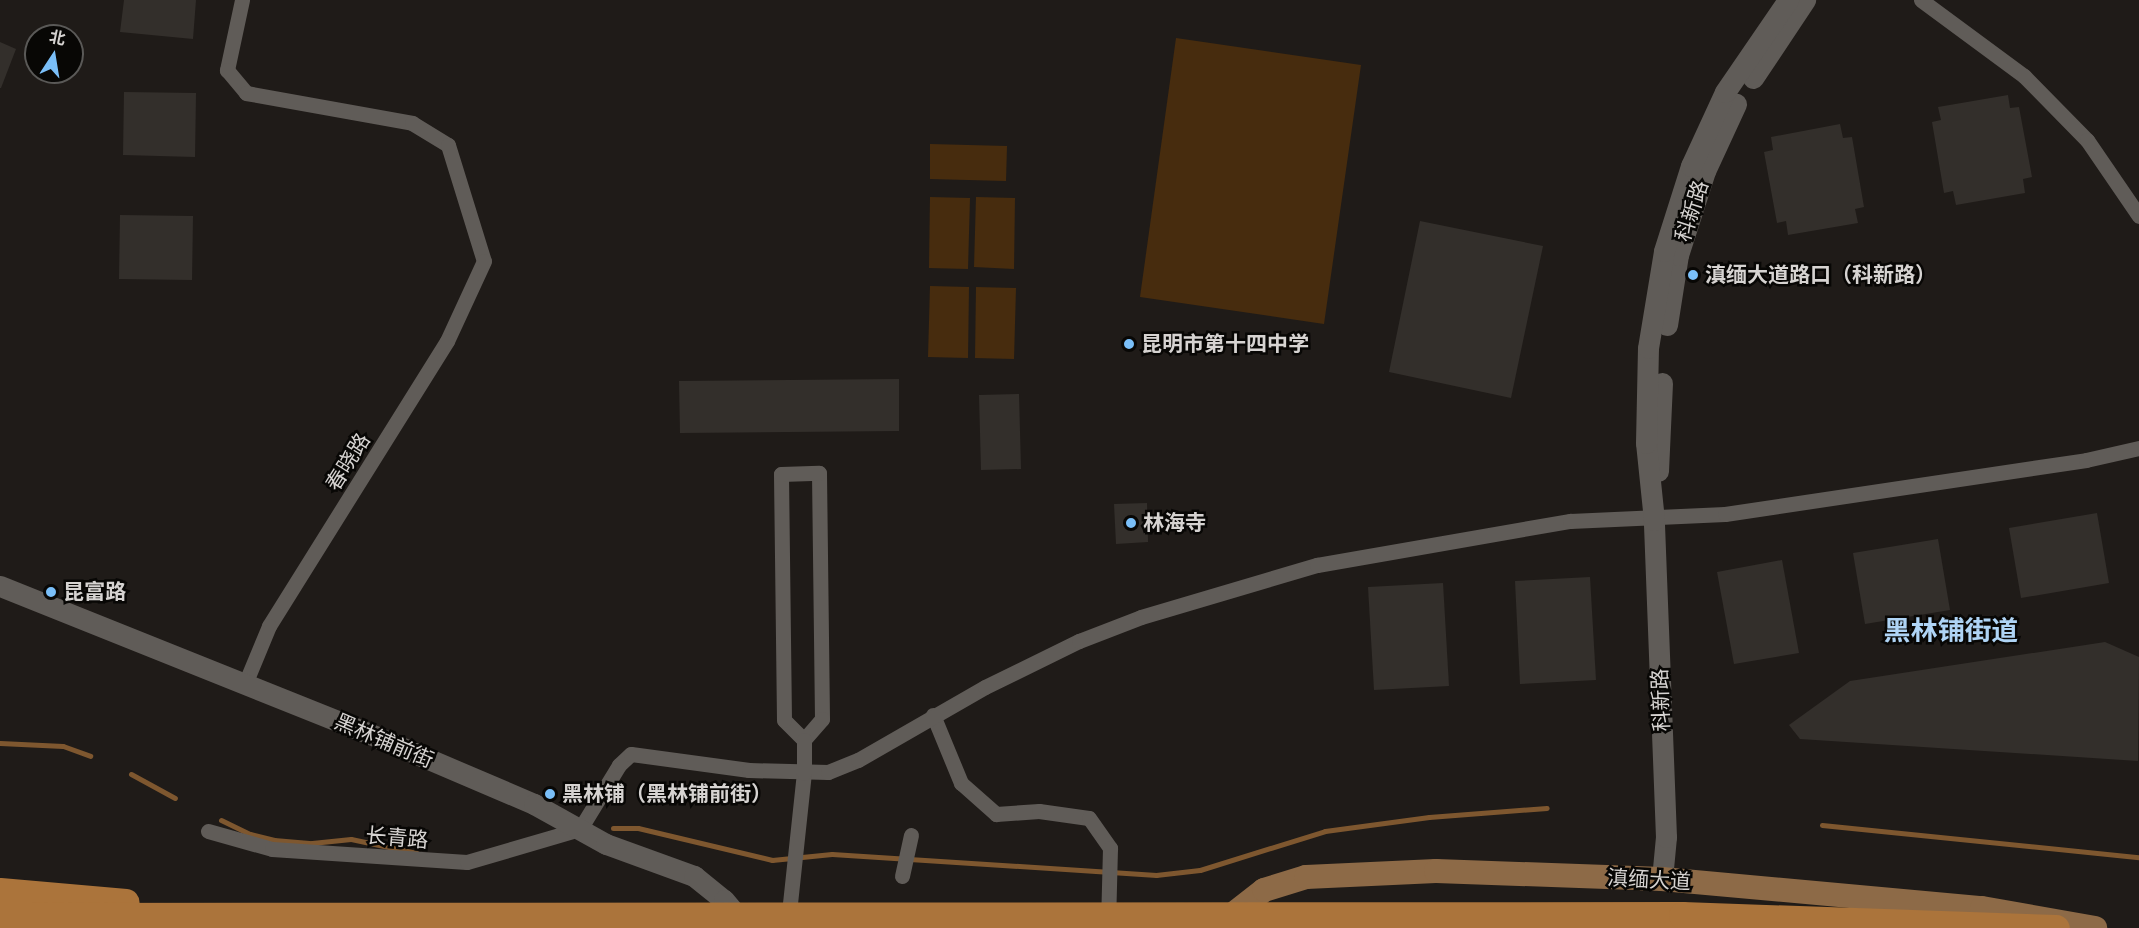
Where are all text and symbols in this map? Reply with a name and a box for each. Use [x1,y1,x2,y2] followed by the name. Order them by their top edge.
[24,24,84,84] north arrow
[48,27,67,49] text: 北
[1670,177,1714,245] street label: 科新路
[1705,262,1936,288] place label: 滇缅大道路口（科新路）
[1686,268,1700,282] marker: 滇缅大道路口（科新路）
[1141,331,1309,357] place label: 昆明市第十四中学
[1122,337,1136,351] marker: 昆明市第十四中学
[321,429,375,495] street label: 春晓路
[1143,510,1206,536] place label: 林海寺
[1124,516,1138,530] marker: 林海寺
[63,579,126,605] place label: 昆富路
[44,585,58,599] marker: 昆富路
[1884,616,2018,648] district label: 黑林铺街道
[1647,668,1675,732] street label: 科新路
[331,709,437,773] street label: 黑林铺前街
[562,781,772,807] place label: 黑林铺（黑林铺前街）
[543,787,557,801] marker: 黑林铺（黑林铺前街）
[365,823,429,853] street label: 长青路
[1606,865,1692,895] street label: 滇缅大道

